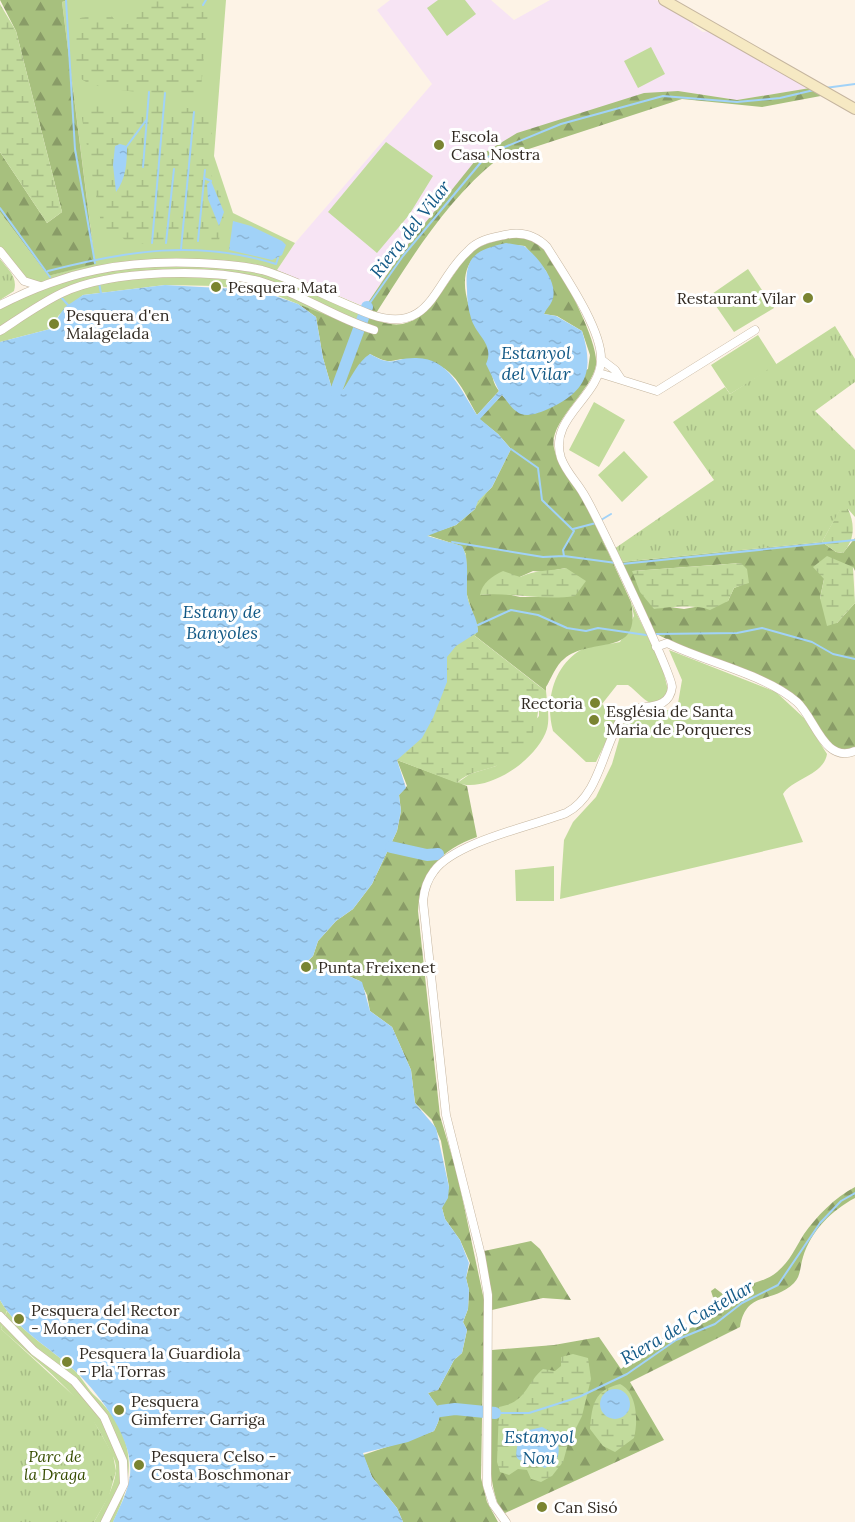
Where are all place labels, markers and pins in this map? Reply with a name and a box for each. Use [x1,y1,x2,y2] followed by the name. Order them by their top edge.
[451,126,540,164] place label: Escola Casa Nostra
[432,138,446,152] marker: Escola Casa Nostra
[228,277,338,297] place label: Pesquera Mata
[209,280,223,294] marker: Pesquera Mata
[677,288,796,308] place label: Restaurant Vilar
[801,291,815,305] marker: Restaurant Vilar
[66,305,170,343] place label: Pesquera d'en Malagelada
[47,317,61,331] marker: Pesquera d'en Malagelada
[521,693,583,713] place label: Rectoria
[588,696,602,710] marker: Rectoria
[606,701,751,739] place label: Església de Santa Maria de Porqueres
[587,713,601,727] marker: Església de Santa Maria de Porqueres
[318,957,436,977] place label: Punta Freixenet
[299,960,313,974] marker: Punta Freixenet
[31,1300,180,1338] place label: Pesquera del Rector - Moner Codina
[12,1312,26,1326] marker: Pesquera del Rector - Moner Codina
[79,1343,241,1381] place label: Pesquera la Guardiola - Pla Torras
[60,1355,74,1369] marker: Pesquera la Guardiola - Pla Torras
[131,1391,265,1429] place label: Pesquera Gimferrer Garriga
[112,1403,126,1417] marker: Pesquera Gimferrer Garriga
[151,1446,291,1484] place label: Pesquera Celso - Costa Boschmonar
[132,1458,146,1472] marker: Pesquera Celso - Costa Boschmonar
[554,1497,618,1517] place label: Can Sisó
[535,1500,549,1514] marker: Can Sisó

